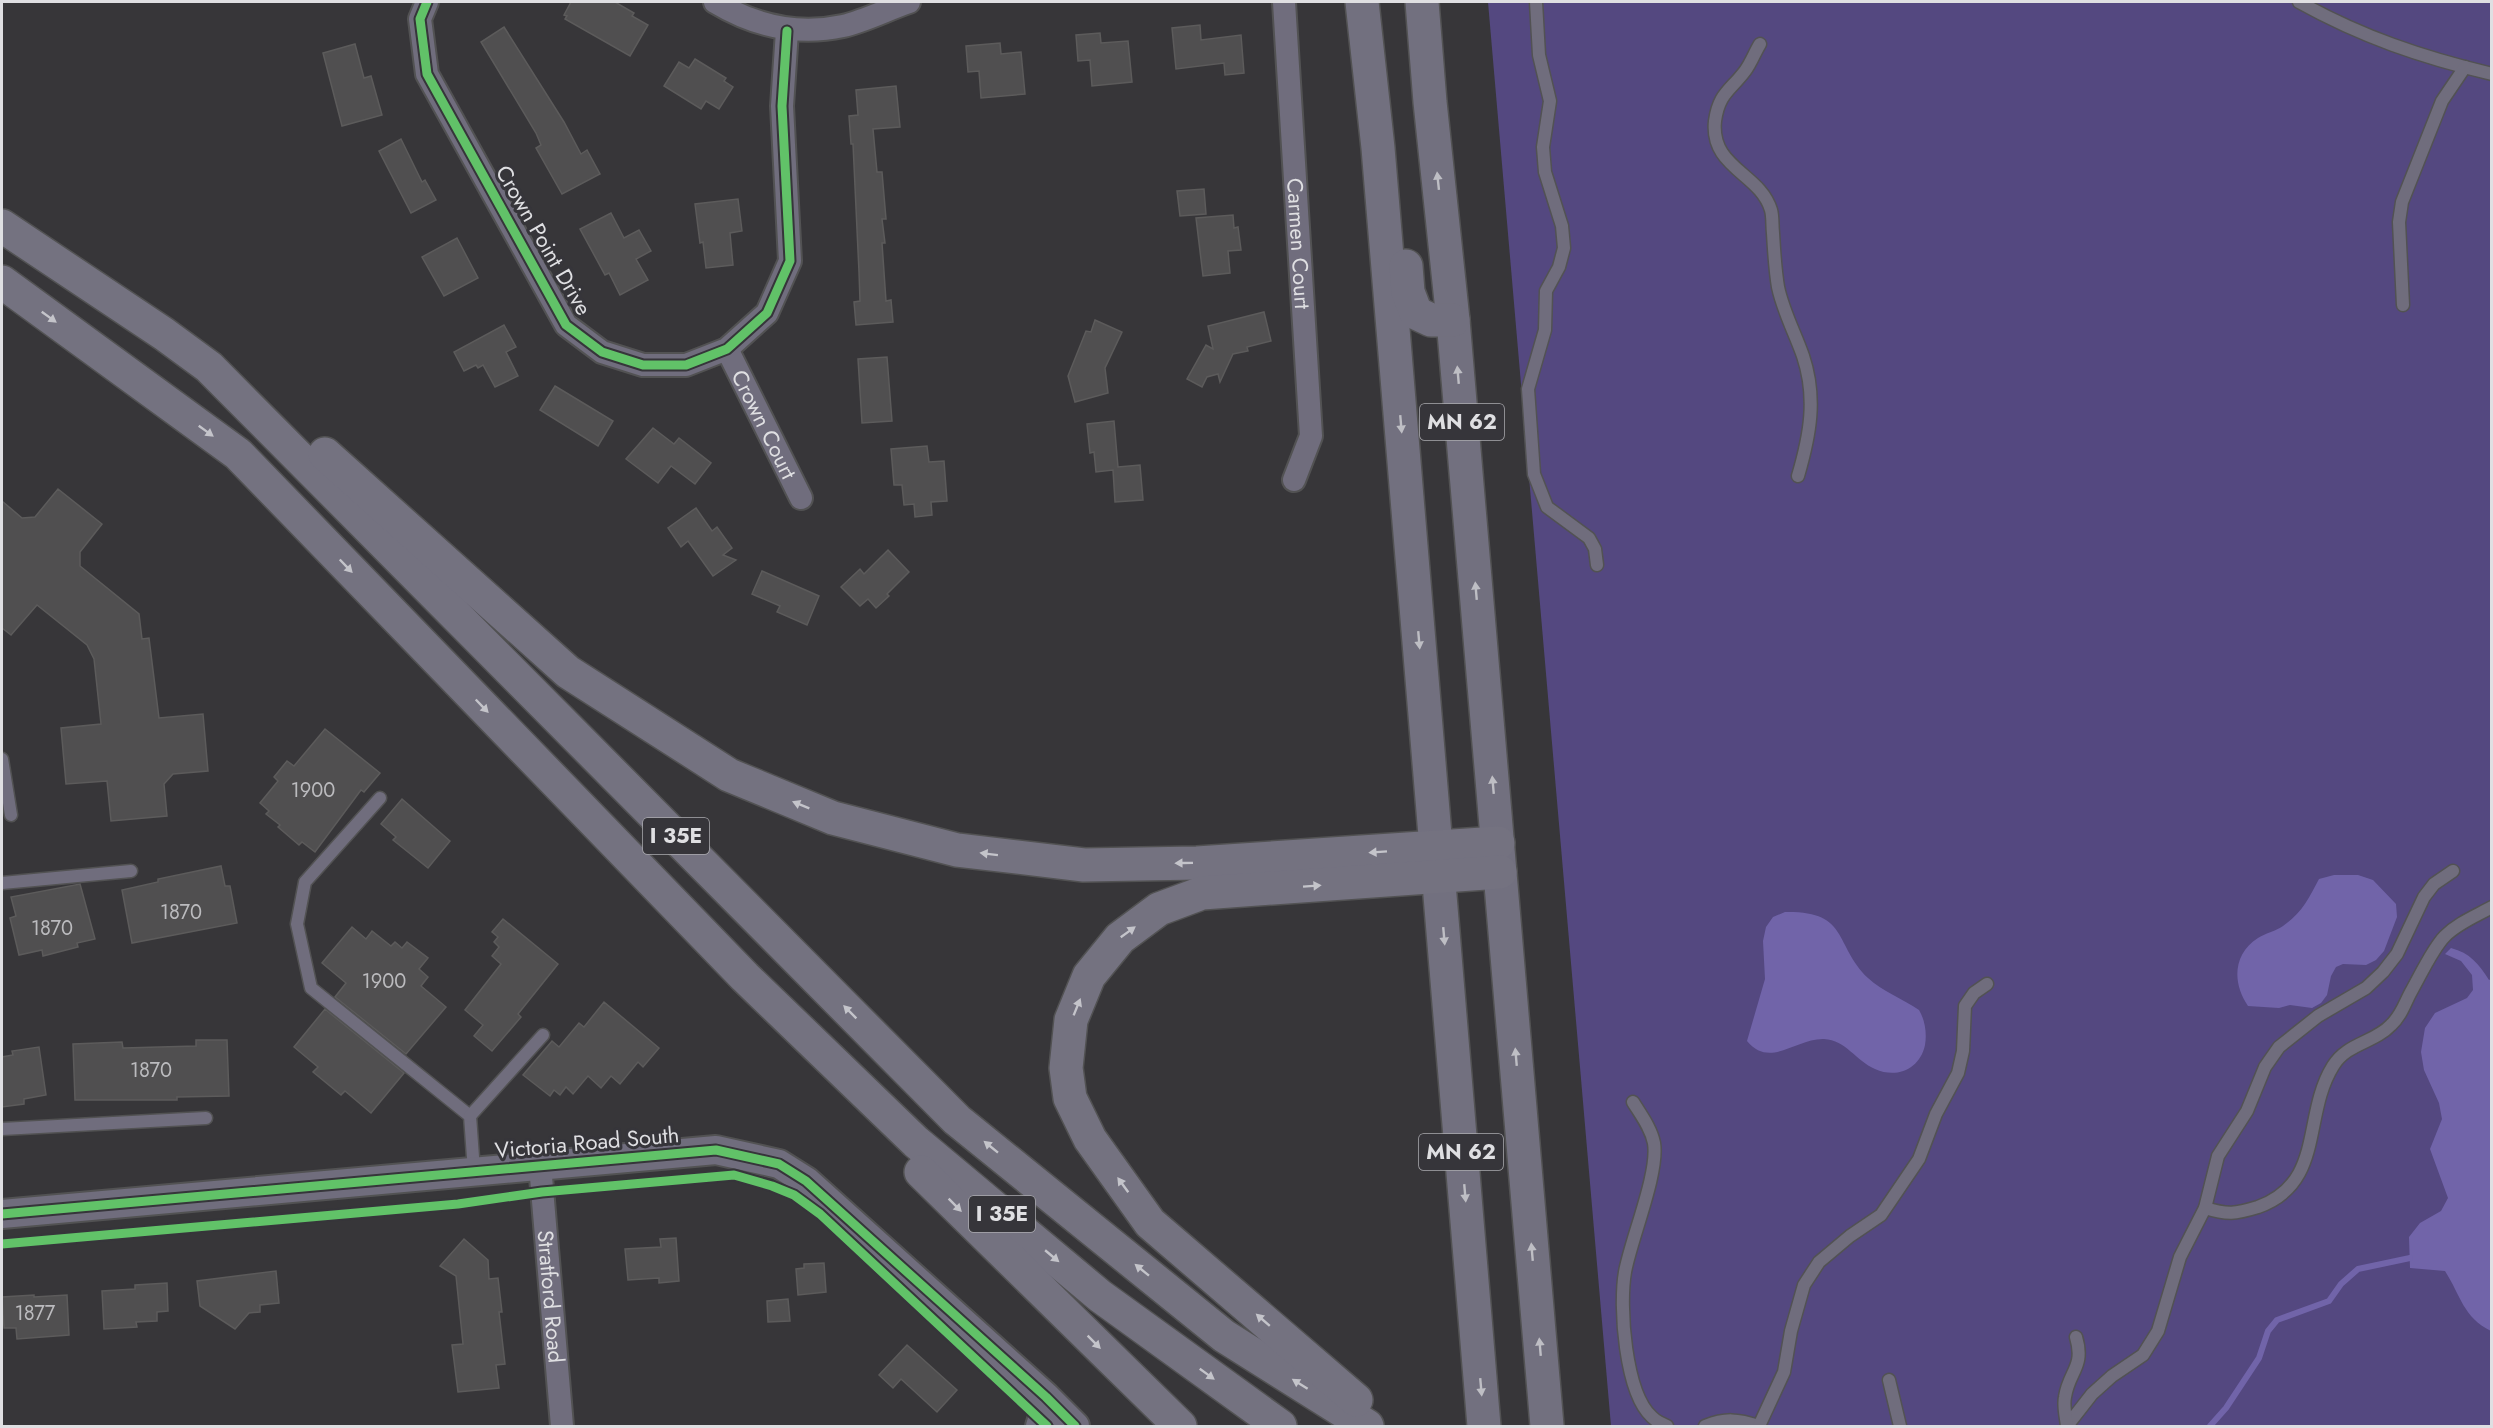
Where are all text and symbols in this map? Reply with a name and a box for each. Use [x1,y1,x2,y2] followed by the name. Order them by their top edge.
[488,159,600,321] street label: Crown Point Drive
[1433,172,1443,191] one-way arrow
[1279,177,1319,311] street label: Carmen Court
[41,310,56,322] one-way arrow
[724,364,805,485] street label: Crown Court
[1453,366,1463,385] one-way arrow
[1420,404,1504,440] road number: MN 62
[1396,415,1406,434] one-way arrow
[199,425,214,437] one-way arrow
[339,559,353,573] one-way arrow
[1471,581,1481,600] one-way arrow
[1414,630,1424,649] one-way arrow
[475,699,489,713] one-way arrow
[1488,775,1498,794] one-way arrow
[291,776,335,805] house number: 1900
[792,800,810,809] one-way arrow
[643,818,709,854] road number: I 35E
[1369,847,1388,856] one-way arrow
[980,849,999,858] one-way arrow
[1174,858,1193,868] one-way arrow
[1303,882,1322,891] one-way arrow
[160,898,202,927] house number: 1870
[31,914,73,943] house number: 1870
[1119,926,1135,938] one-way arrow
[1439,926,1448,945] one-way arrow
[362,967,406,996] house number: 1900
[1072,998,1082,1016] one-way arrow
[844,1006,858,1020] one-way arrow
[1511,1048,1521,1067] one-way arrow
[130,1056,172,1085] house number: 1870
[493,1118,681,1166] street label: Victoria Road South
[1419,1134,1503,1170] road number: MN 62
[983,1142,998,1154] one-way arrow
[1117,1178,1129,1194] one-way arrow
[1460,1183,1470,1202] one-way arrow
[969,1196,1035,1232] road number: I 35E
[947,1198,961,1212] one-way arrow
[530,1229,573,1364] street label: Stratford Road
[1527,1242,1536,1261] one-way arrow
[1044,1249,1059,1262] one-way arrow
[1135,1264,1150,1277] one-way arrow
[15,1299,56,1328] house number: 1877
[1256,1314,1271,1327] one-way arrow
[1086,1335,1101,1349] one-way arrow
[1535,1338,1545,1357] one-way arrow
[1199,1368,1215,1380] one-way arrow
[1476,1378,1486,1397] one-way arrow
[1292,1379,1308,1390] one-way arrow

